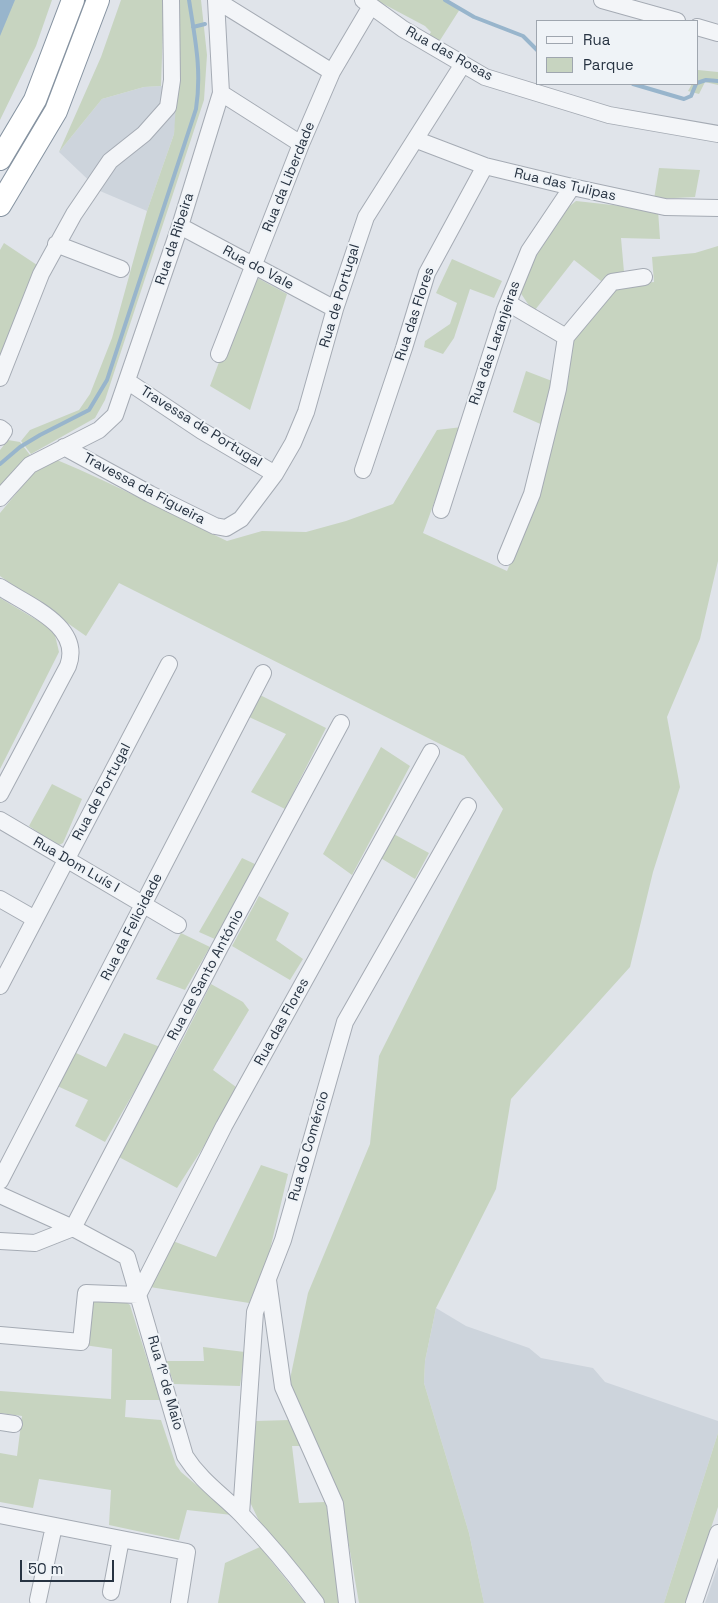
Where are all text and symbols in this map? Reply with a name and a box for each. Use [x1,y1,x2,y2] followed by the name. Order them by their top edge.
[536,20,698,85] legend
[402,23,496,85] street label: Rua das Rosas
[583,30,610,49] text: Rua
[583,55,634,74] text: Parque
[259,119,319,235] street label: Rua da Liberdade
[512,165,618,205] street label: Rua das Tulipas
[152,191,198,287] street label: Rua da Ribeira
[220,242,296,294] street label: Rua do Vale
[316,242,364,350] street label: Rua de Portugal
[392,265,438,363] street label: Rua das Flores
[466,279,524,407] street label: Rua das Laranjeiras
[137,383,265,471] street label: Travessa de Portugal
[80,450,208,528] street label: Travessa da Figueira
[69,741,135,843] street label: Rua de Portugal
[30,834,122,896] street label: Rua Dom Luís I
[98,870,166,984] street label: Rua da Felicidade
[164,907,248,1043] street label: Rua de Santo António
[251,975,313,1069] street label: Rua das Flores
[285,1089,333,1203] street label: Rua do Comércio
[143,1334,187,1432] street label: Rua 1º de Maio
[22,1550,116,1582] scale bar
[28,1559,63,1578] text: 50 m

